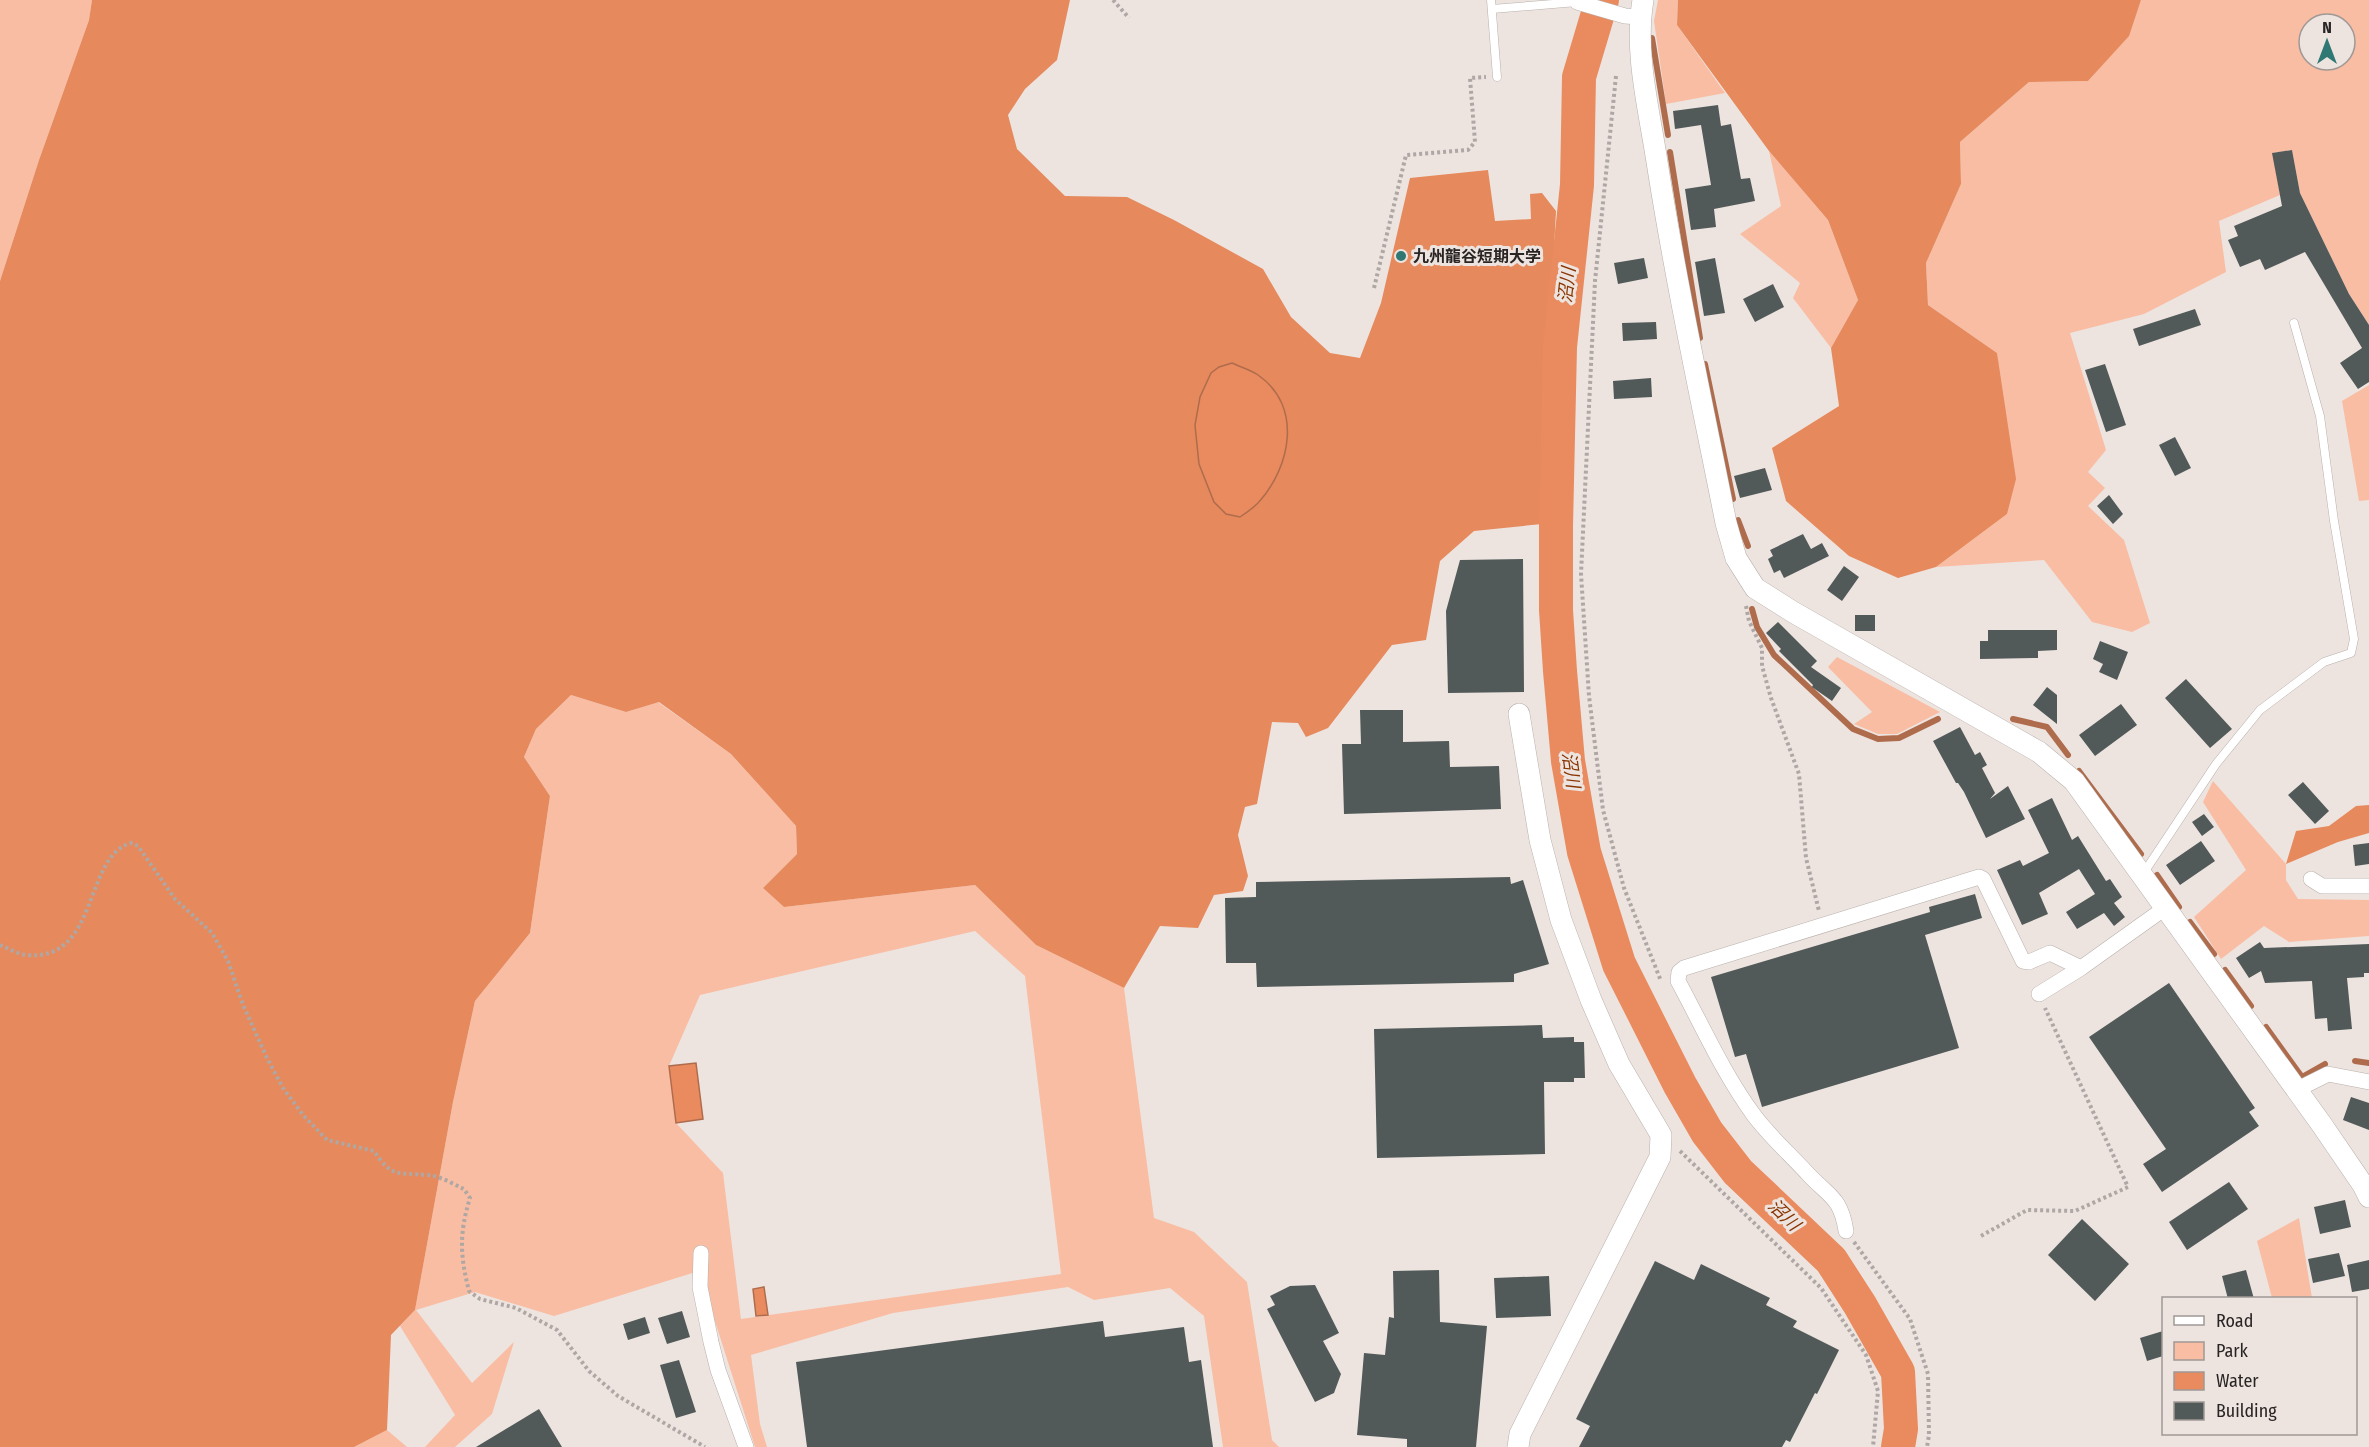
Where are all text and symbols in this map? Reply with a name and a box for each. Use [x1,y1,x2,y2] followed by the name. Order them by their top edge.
[2297,12,2357,72] north arrow
[2322,18,2332,37] text: N
[1413,247,1541,266] place label: 九州龍谷短期大学
[1394,249,1408,263] marker: 九州龍谷短期大学
[1554,264,1580,304] water label: 沼川
[1558,751,1585,791] water label: 沼川
[1763,1195,1806,1237] water label: 沼川
[2162,1297,2357,1435] legend
[2216,1310,2253,1332] text: Road
[2216,1340,2249,1362] text: Park
[2216,1370,2259,1392] text: Water
[2216,1400,2277,1422] text: Building

